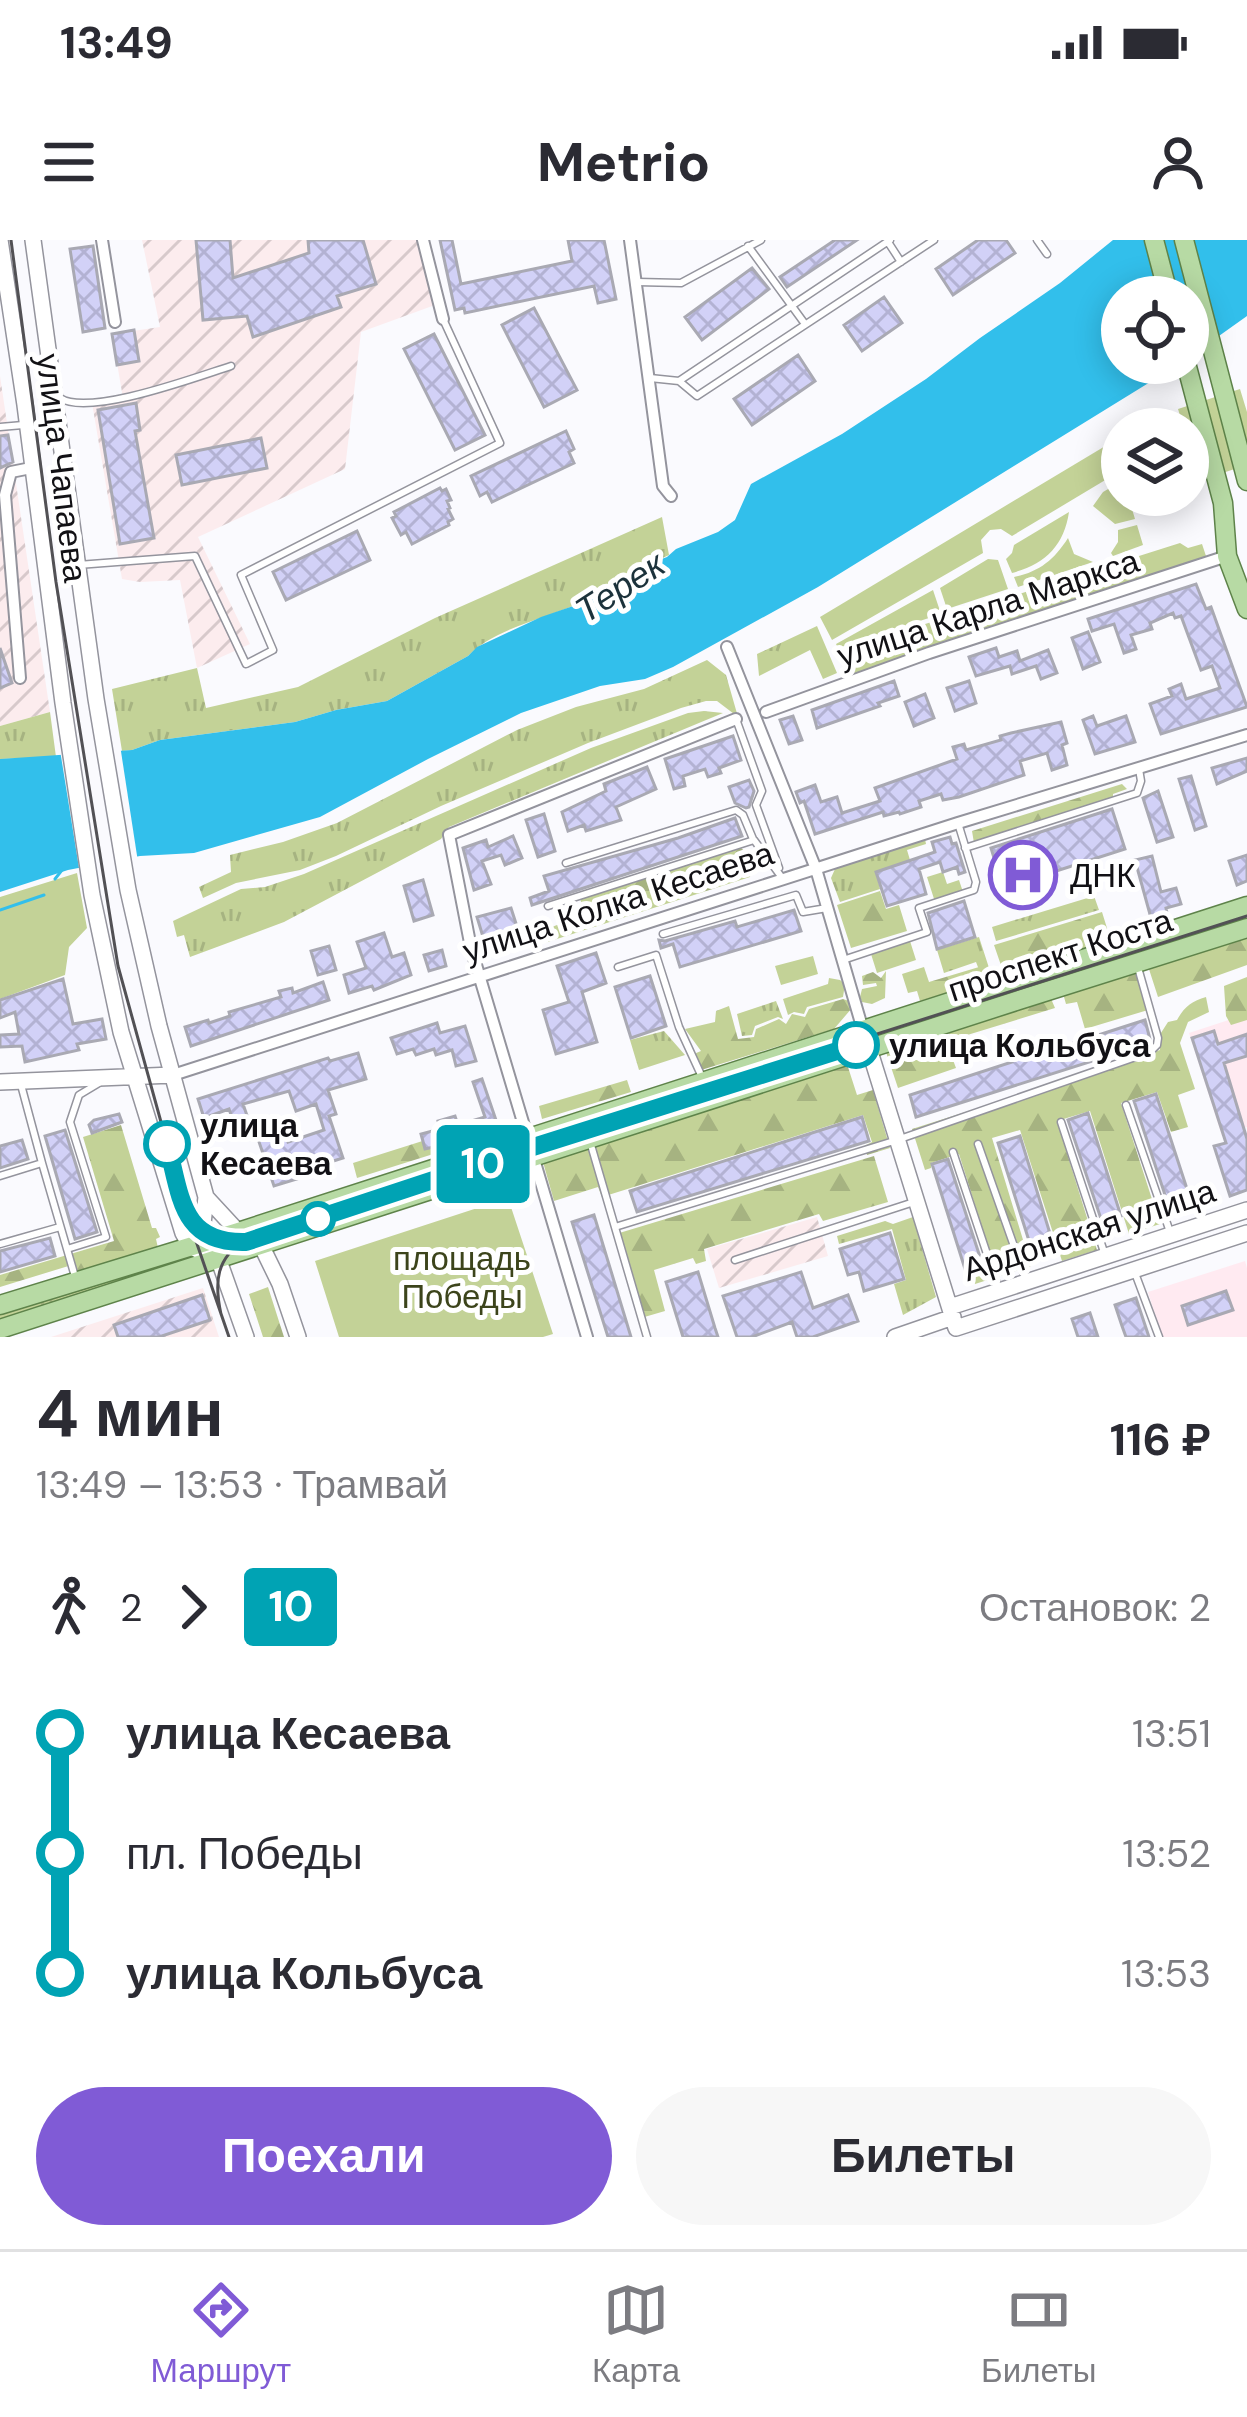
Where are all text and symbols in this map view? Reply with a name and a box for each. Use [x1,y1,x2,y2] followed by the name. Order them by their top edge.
[60,13,173,72] text: 13:49
[537,127,710,198] text: Metrio
[36,129,102,195] icon: menu
[1145,129,1211,195] icon: person
[1101,276,1209,516] map controls
[1101,276,1209,384] button: locate
[27,351,97,585] street label: улица Чапаева
[1101,408,1209,516] button: layers
[832,539,1145,677] street label: улица Карла Маркса
[566,540,676,633] water label: Терек
[457,831,779,973] street label: улица Колка Кесаева
[988,840,1058,910] hospital icon: ДНК
[1070,854,1136,897] place label: ДНК
[942,898,1178,1011] street label: проспект Коста
[834,1023,878,1067] marker: улица Кольбуса
[889,1024,1151,1067] place label: улица Кольбуса
[200,1104,332,1185] place label: улица Кесаева
[145,1122,189,1166] marker: улица Кесаева
[429,1125,537,1203] line badge: 10
[461,1136,505,1191] text: 10
[957,1169,1221,1291] street label: Ардонская улица
[302,1203,334,1235] unlabelled marker
[393,1237,531,1318] park label: площадь Победы
[36,1371,224,1456] text: 4 мин
[1110,1410,1211,1469] text: 116 ₽
[36,1459,448,1510] text: 13:49 – 13:53 · Трамвай
[36,1574,102,1640] icon: walk
[160,1574,226,1640] icon: forward
[268,1579,313,1634] text: 10
[120,1582,142,1633] text: 2
[979,1582,1211,1633] text: Остановок: 2
[126,1704,450,1763] text: улица Кесаева
[1132,1708,1211,1759] text: 13:51
[126,1824,363,1883] text: пл. Победы
[1122,1828,1211,1879] text: 13:52
[126,1944,482,2003] text: улица Кольбуса
[1121,1948,1211,1999] text: 13:53
[36,2087,612,2225] button: Поехали
[636,2087,1211,2225] button: Билеты
[150,2277,291,2392] tab: Маршрут
[592,2277,680,2392] tab: Карта
[981,2277,1097,2392] tab: Билеты

